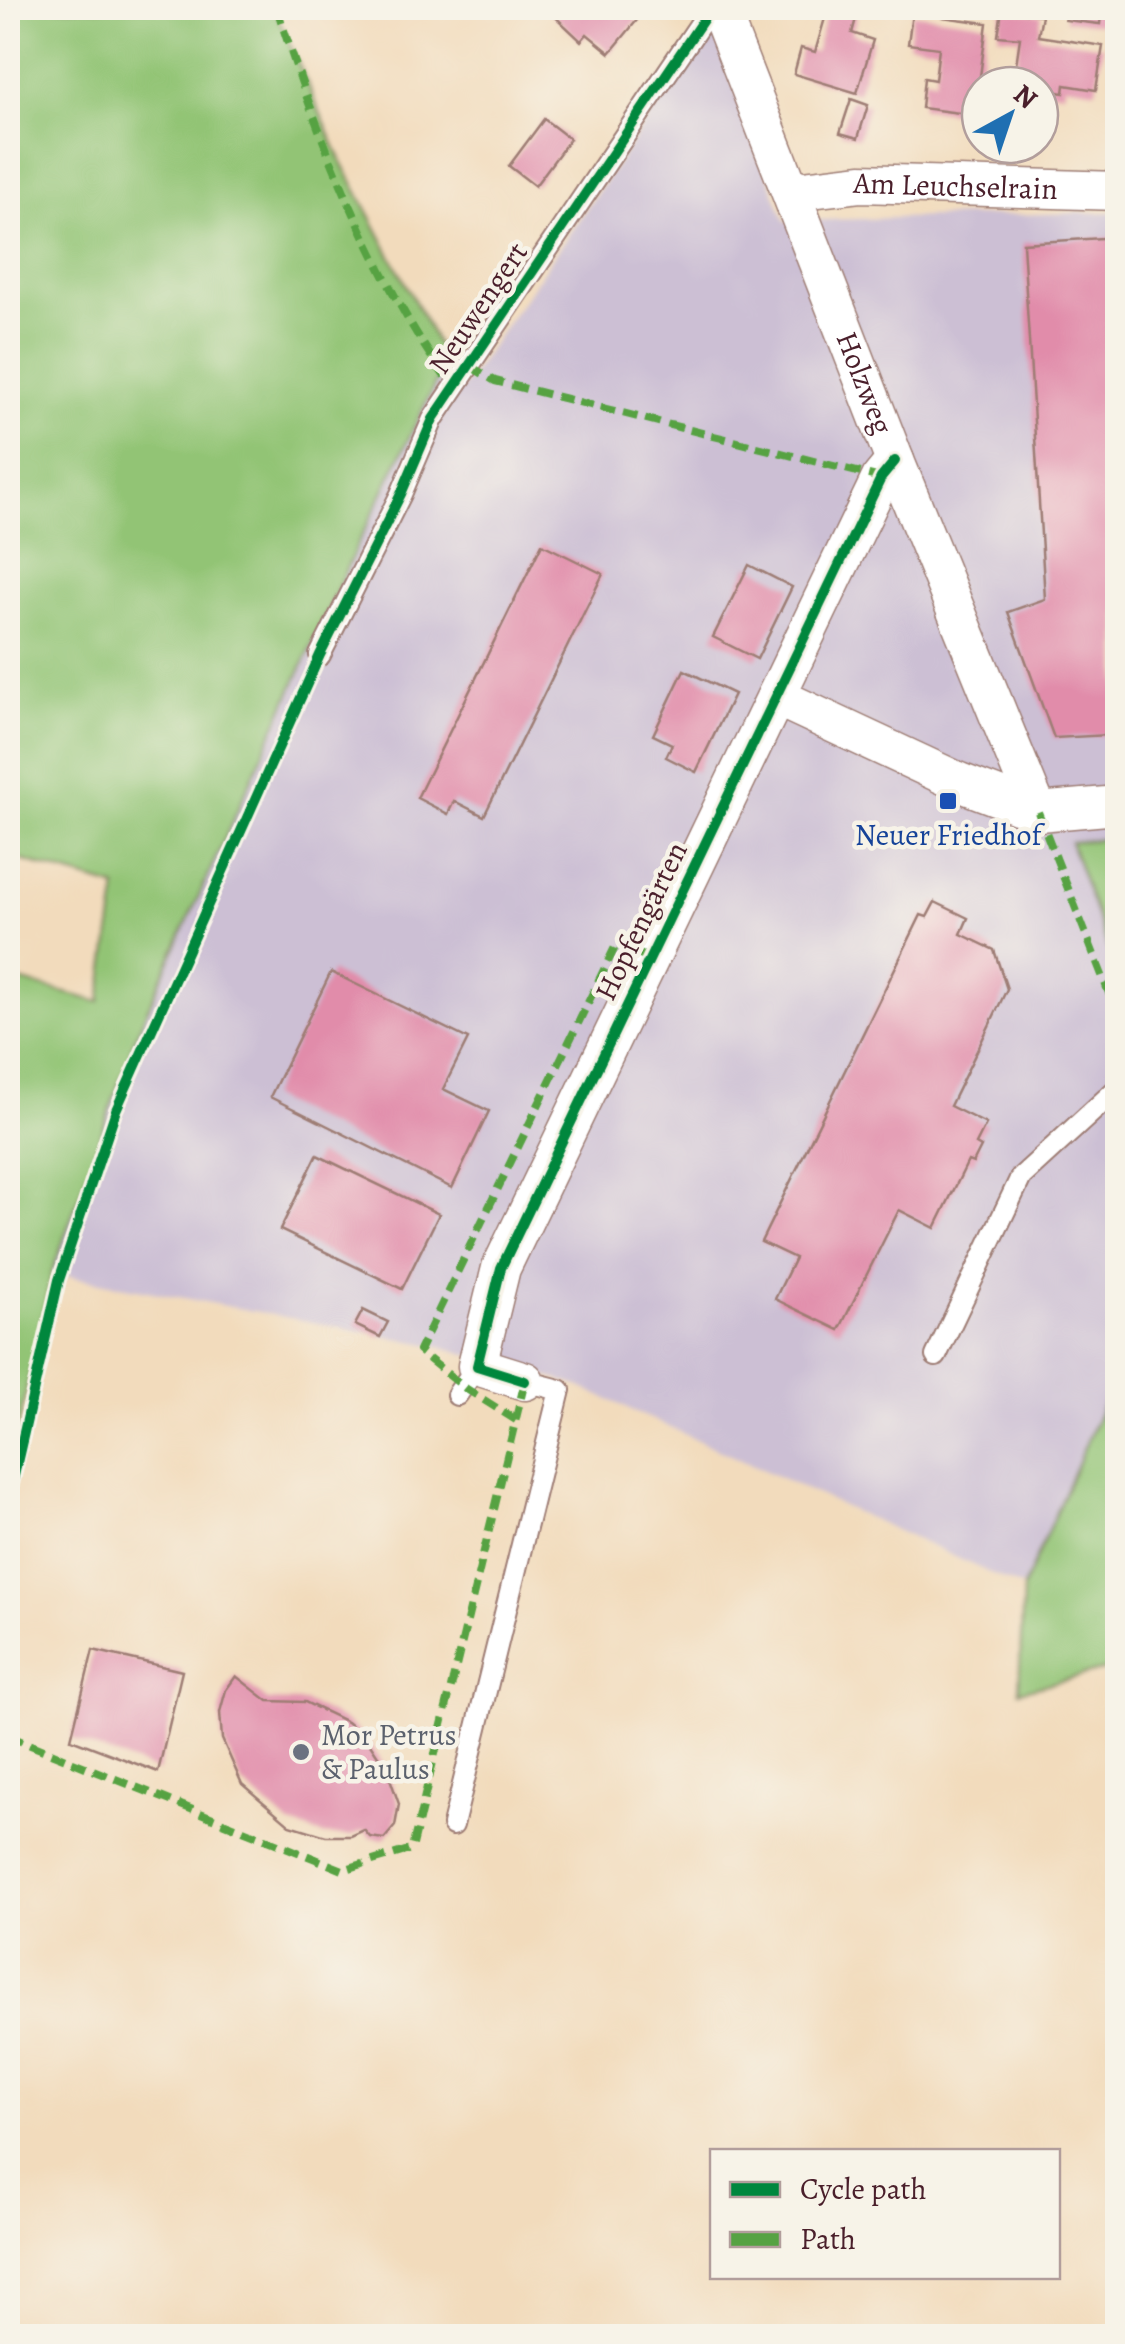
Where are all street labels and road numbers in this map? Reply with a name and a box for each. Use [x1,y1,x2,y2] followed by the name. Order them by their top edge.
[852,163,1058,209] street label: Am Leuchselrain
[419,234,537,382] street label: Neuwengert
[827,326,903,440] street label: Holzweg
[585,835,697,1007] street label: Hopfengärten

